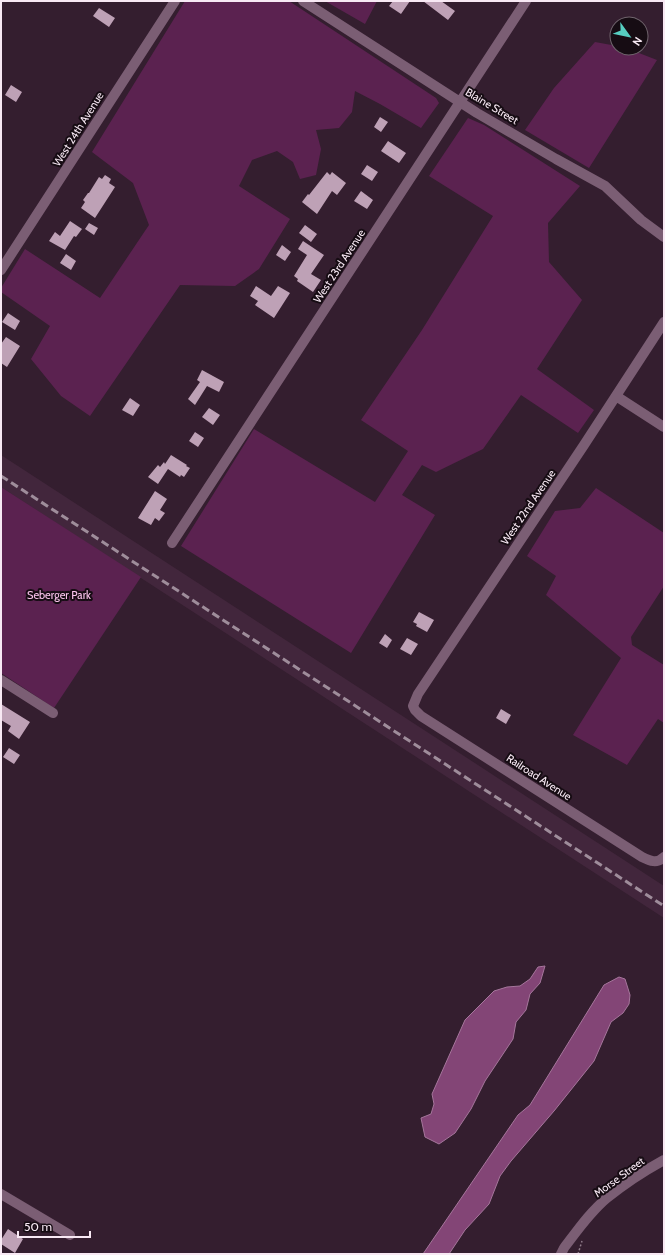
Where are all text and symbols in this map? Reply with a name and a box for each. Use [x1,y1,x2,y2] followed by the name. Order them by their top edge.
[609,16,649,56] north arrow
[629,34,645,49] text: N
[463,85,521,127] street label: Blaine Street
[49,89,107,169] street label: West 24th Avenue
[310,226,368,305] street label: West 23rd Avenue
[498,467,558,547] street label: West 22nd Avenue
[27,588,91,602] park label: Seberger Park
[504,751,575,803] street label: Railroad Avenue
[591,1154,647,1200] street label: Morse Street
[18,1213,90,1239] scale bar
[24,1219,52,1234] text: 50 m

